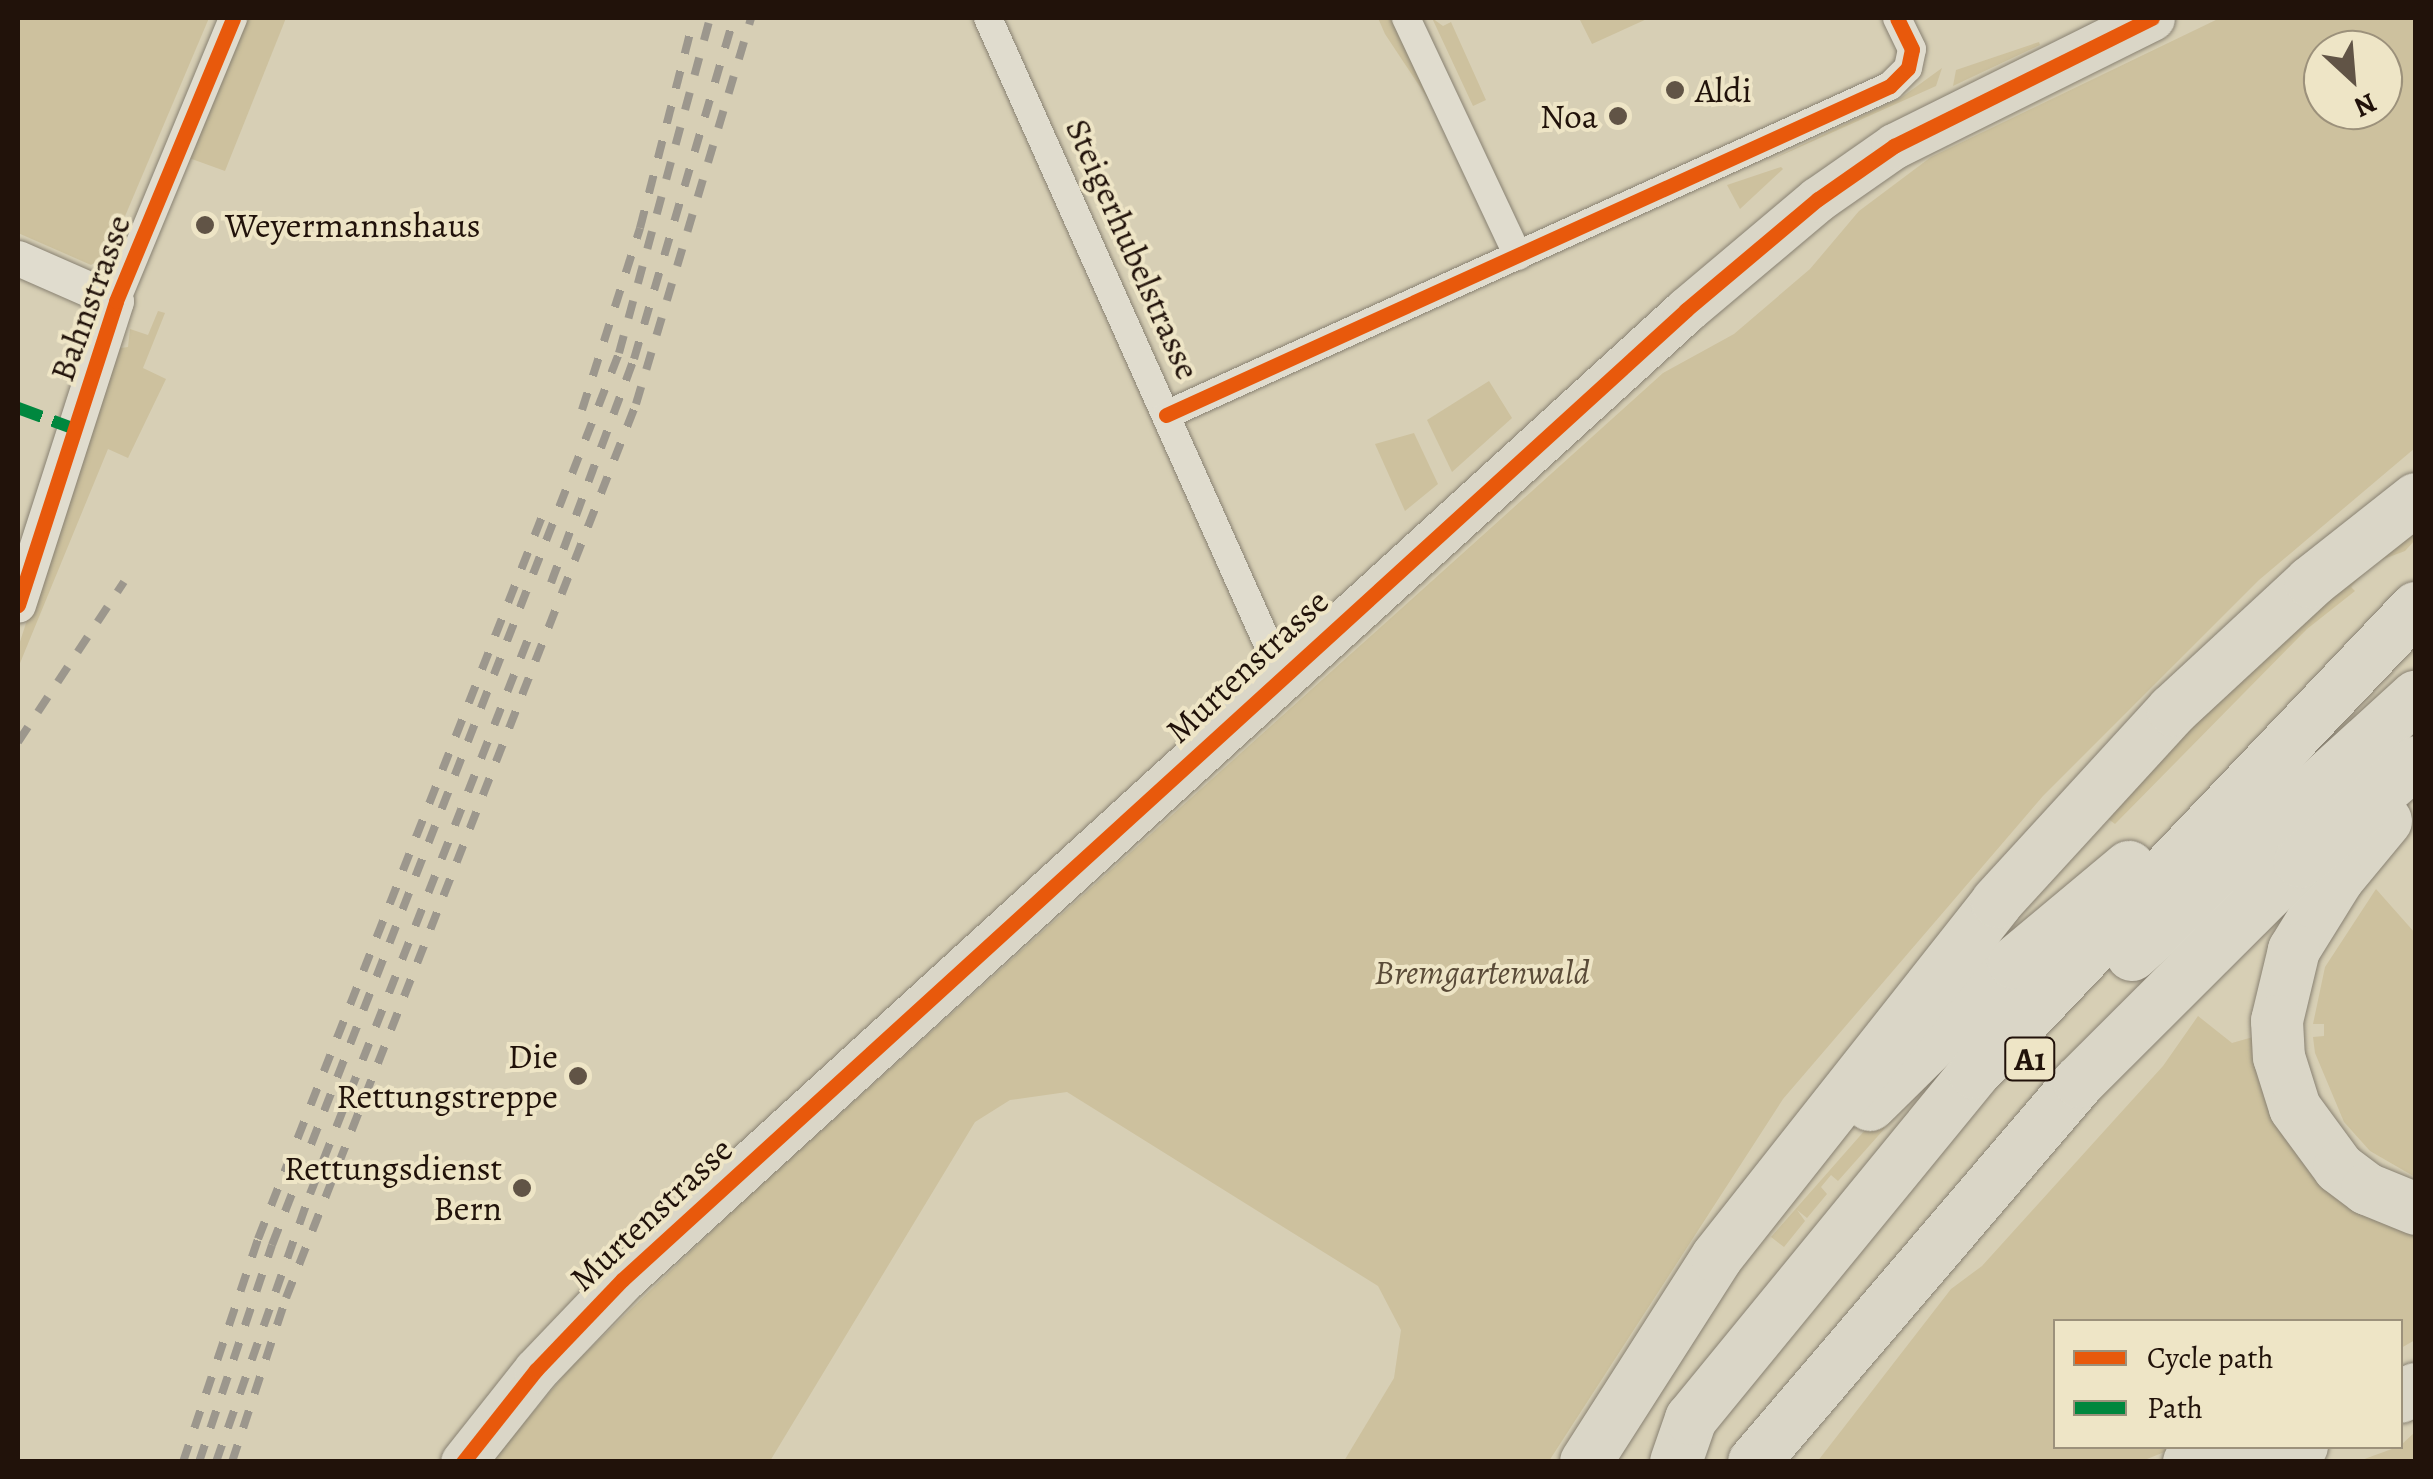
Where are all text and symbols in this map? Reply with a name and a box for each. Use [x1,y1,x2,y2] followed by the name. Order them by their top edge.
[2303,30,2403,130] north arrow
[1695,69,1752,111] place label: Aldi
[1664,79,1686,101] marker: Aldi
[2348,84,2383,127] text: N
[1540,95,1598,137] place label: Noa
[1607,105,1629,127] marker: Noa
[1057,112,1209,386] street label: Steigerhubelstrasse
[225,204,481,246] place label: Weyermannshaus
[41,209,139,387] street label: Bahnstrasse
[194,214,216,236] marker: Weyermannshaus
[1157,580,1337,752] street label: Murtenstrasse
[1374,951,1590,993] park label: Bremgartenwald
[2002,1032,2058,1086] road number: A1
[336,1035,558,1117] place label: Die Rettungstreppe
[567,1065,589,1087] marker: Die Rettungstreppe
[561,1128,741,1300] street label: Murtenstrasse
[284,1147,502,1229] place label: Rettungsdienst Bern
[511,1177,533,1199] marker: Rettungsdienst Bern
[2053,1319,2403,1449] legend
[2147,1338,2274,1378] text: Cycle path
[2147,1388,2203,1428] text: Path

